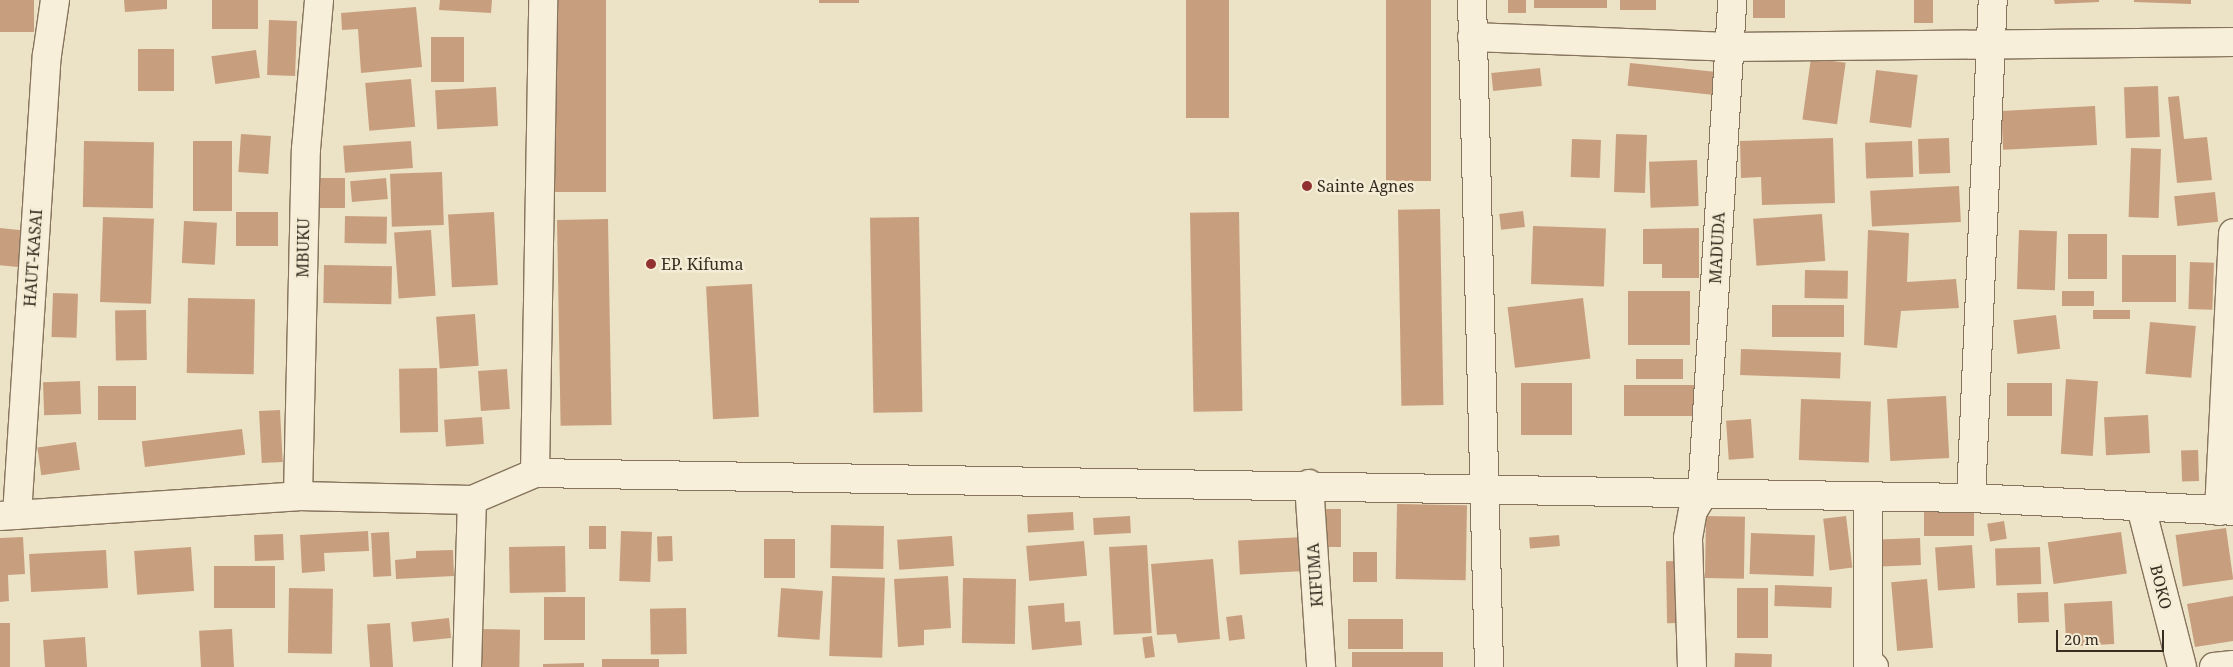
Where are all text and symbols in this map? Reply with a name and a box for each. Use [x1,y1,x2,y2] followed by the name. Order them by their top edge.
[1317,176,1414,196] place label: Sainte Agnes
[1301,180,1313,192] marker: Sainte Agnes
[20,208,46,308] street label: HAUT-KASAI
[1706,212,1728,284] street label: MADUDA
[293,218,313,278] street label: MBUKU
[661,254,743,274] place label: EP. Kifuma
[645,258,657,270] marker: EP. Kifuma
[1303,542,1327,608] street label: KIFUMA
[2146,563,2176,611] street label: BOKO
[2058,620,2166,652] scale bar
[2064,629,2099,649] text: 20 m

